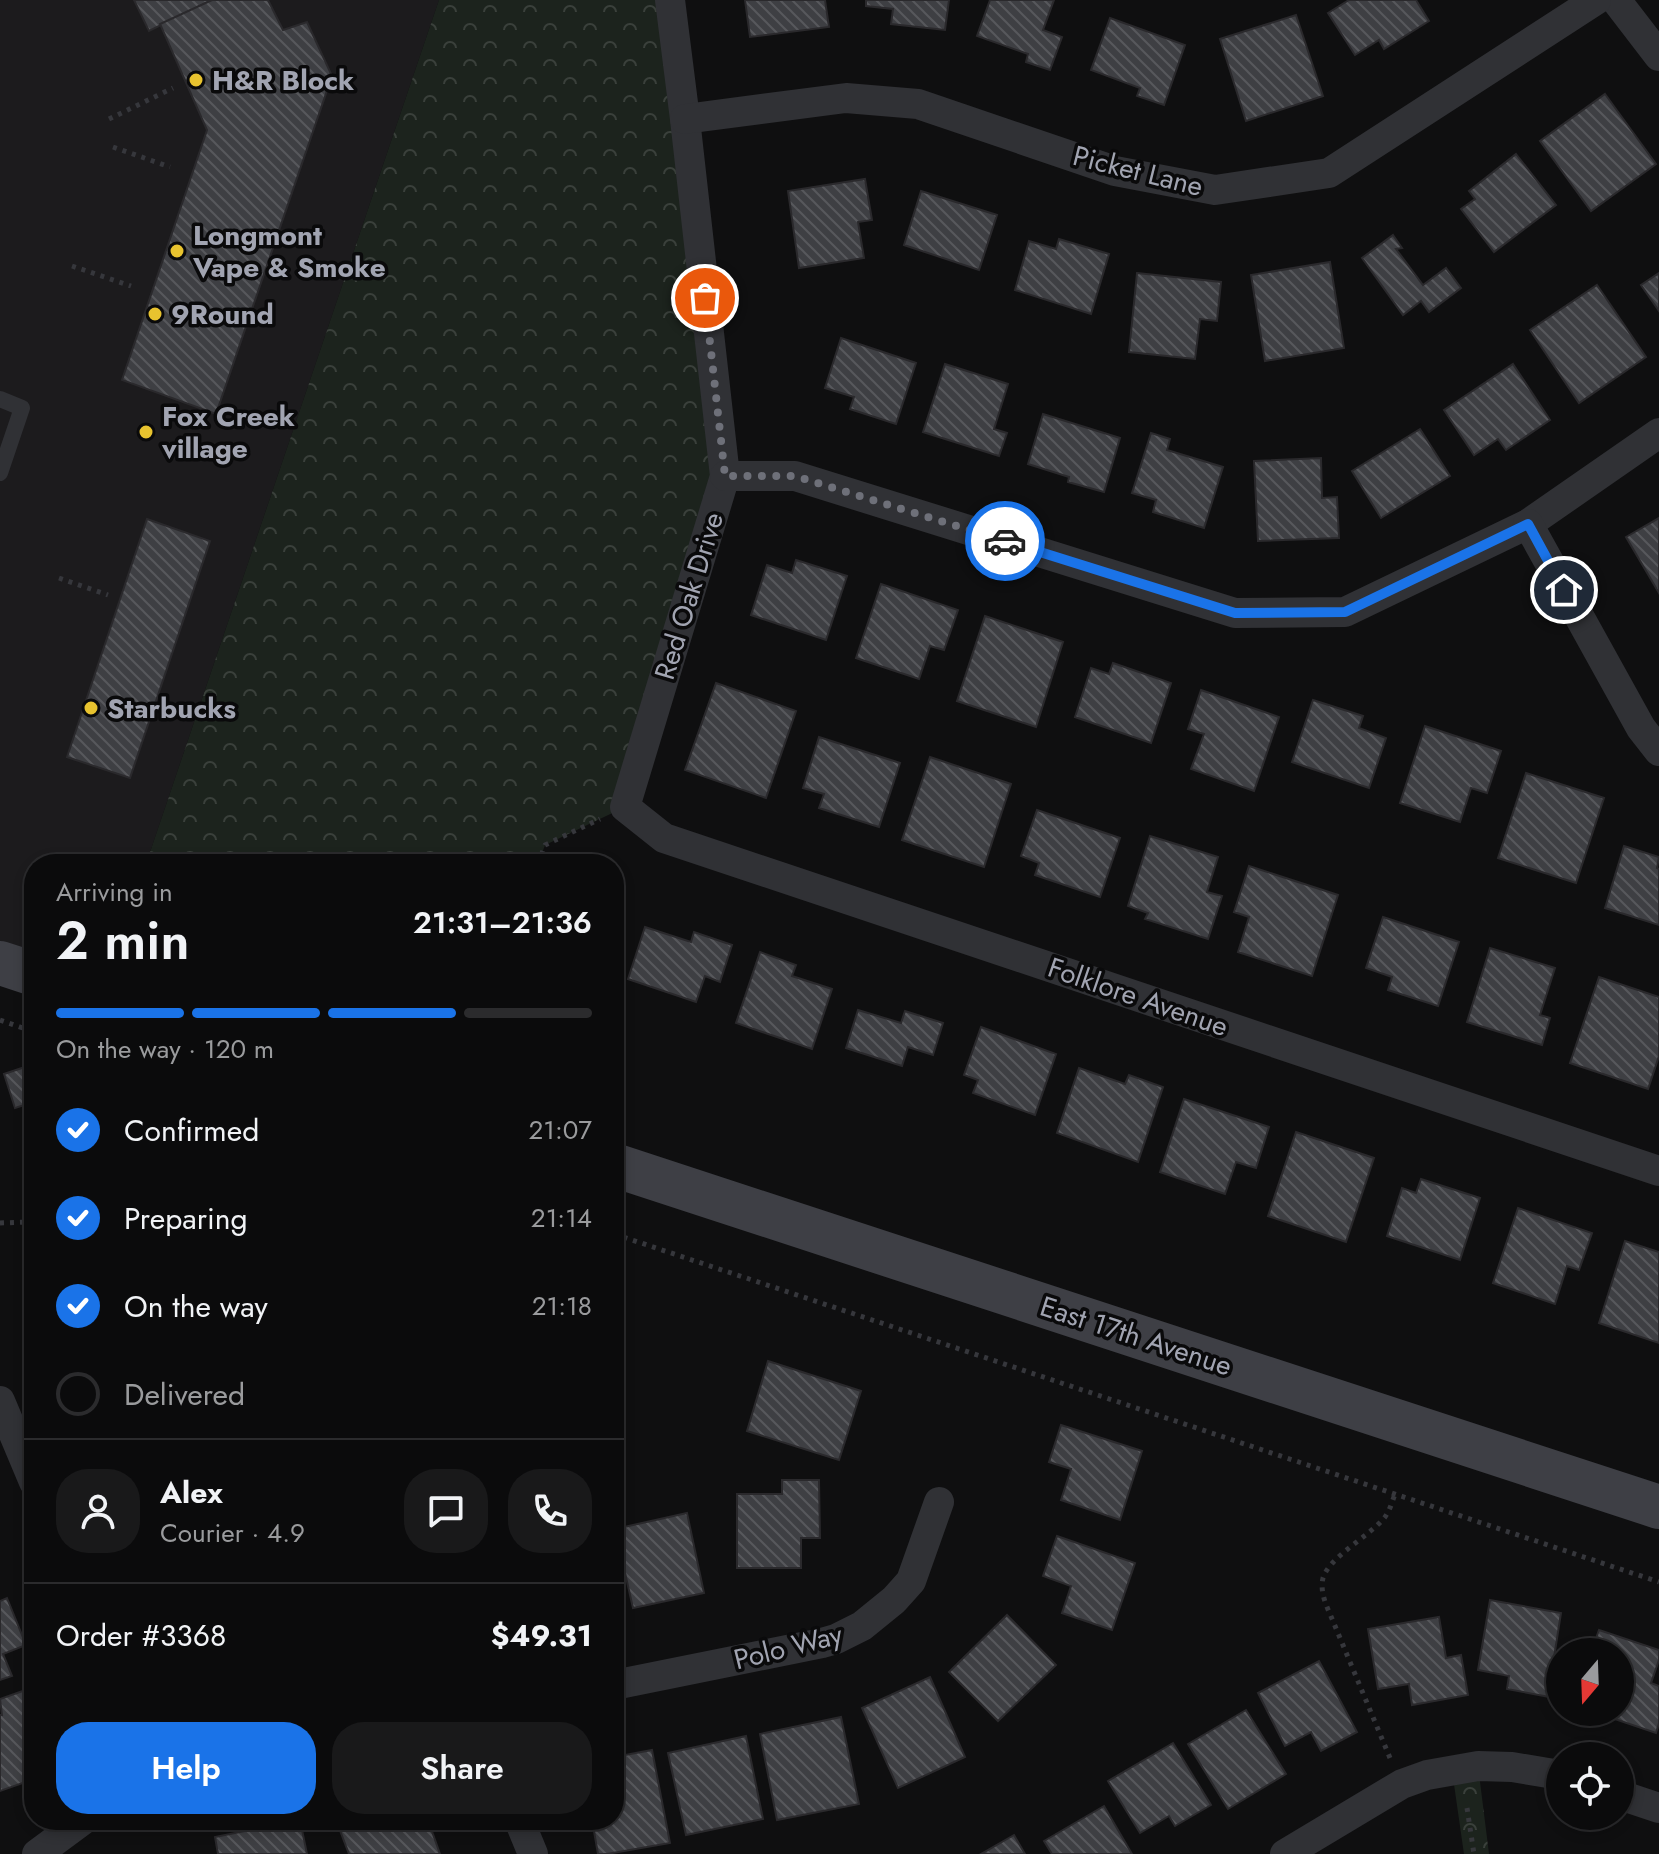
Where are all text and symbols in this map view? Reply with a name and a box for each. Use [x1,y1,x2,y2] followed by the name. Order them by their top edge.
[212,60,354,101] place label: H&R Block
[187,71,205,89] marker: H&R Block
[1069,135,1207,207] street label: Picket Lane
[192,215,386,288] place label: Longmont Vape & Smoke
[168,242,186,260] marker: Longmont Vape & Smoke
[671,264,739,332] pin
[683,276,727,320] icon: bag
[171,294,274,335] place label: 9Round
[146,305,164,323] marker: 9Round
[161,396,295,469] place label: Fox Creek village
[137,423,155,441] marker: Fox Creek village
[965,501,1045,581] courier
[644,507,734,685] street label: Red Oak Drive
[983,519,1027,563] icon: car
[1530,556,1598,624] pin
[1542,568,1586,612] icon: home
[107,688,236,729] place label: Starbucks
[82,699,100,717] marker: Starbucks
[56,873,173,911] text: Arriving in
[413,901,592,944] text: 21:31–21:36
[56,903,189,979] text: 2 min
[1042,947,1234,1047] street label: Folklore Avenue
[56,1030,274,1068] text: On the way · 120 m
[56,1108,100,1152] icon: check
[124,1109,259,1152] text: Confirmed
[528,1111,592,1149] text: 21:07
[56,1196,100,1240] icon: check
[124,1197,248,1240] text: Preparing
[531,1199,592,1237] text: 21:14
[56,1284,100,1328] icon: check
[124,1285,268,1328] text: On the way
[1035,1286,1237,1386] street label: East 17th Avenue
[532,1287,592,1325] text: 21:18
[124,1373,245,1416] text: Delivered
[56,1469,140,1553] button: person
[404,1469,488,1553] button: chat
[508,1469,592,1553] button: phone
[160,1471,223,1514] text: Alex
[160,1514,305,1552] text: Courier · 4.9
[56,1614,226,1657] text: Order #3368
[491,1614,592,1657] text: $49.31
[729,1614,847,1680] street label: Polo Way
[1546,1638,1634,1726] north arrow
[1546,1638,1634,1830] map controls
[56,1722,316,1814] button: Help
[332,1722,592,1814] button: Share
[1546,1742,1634,1830] button: locate

